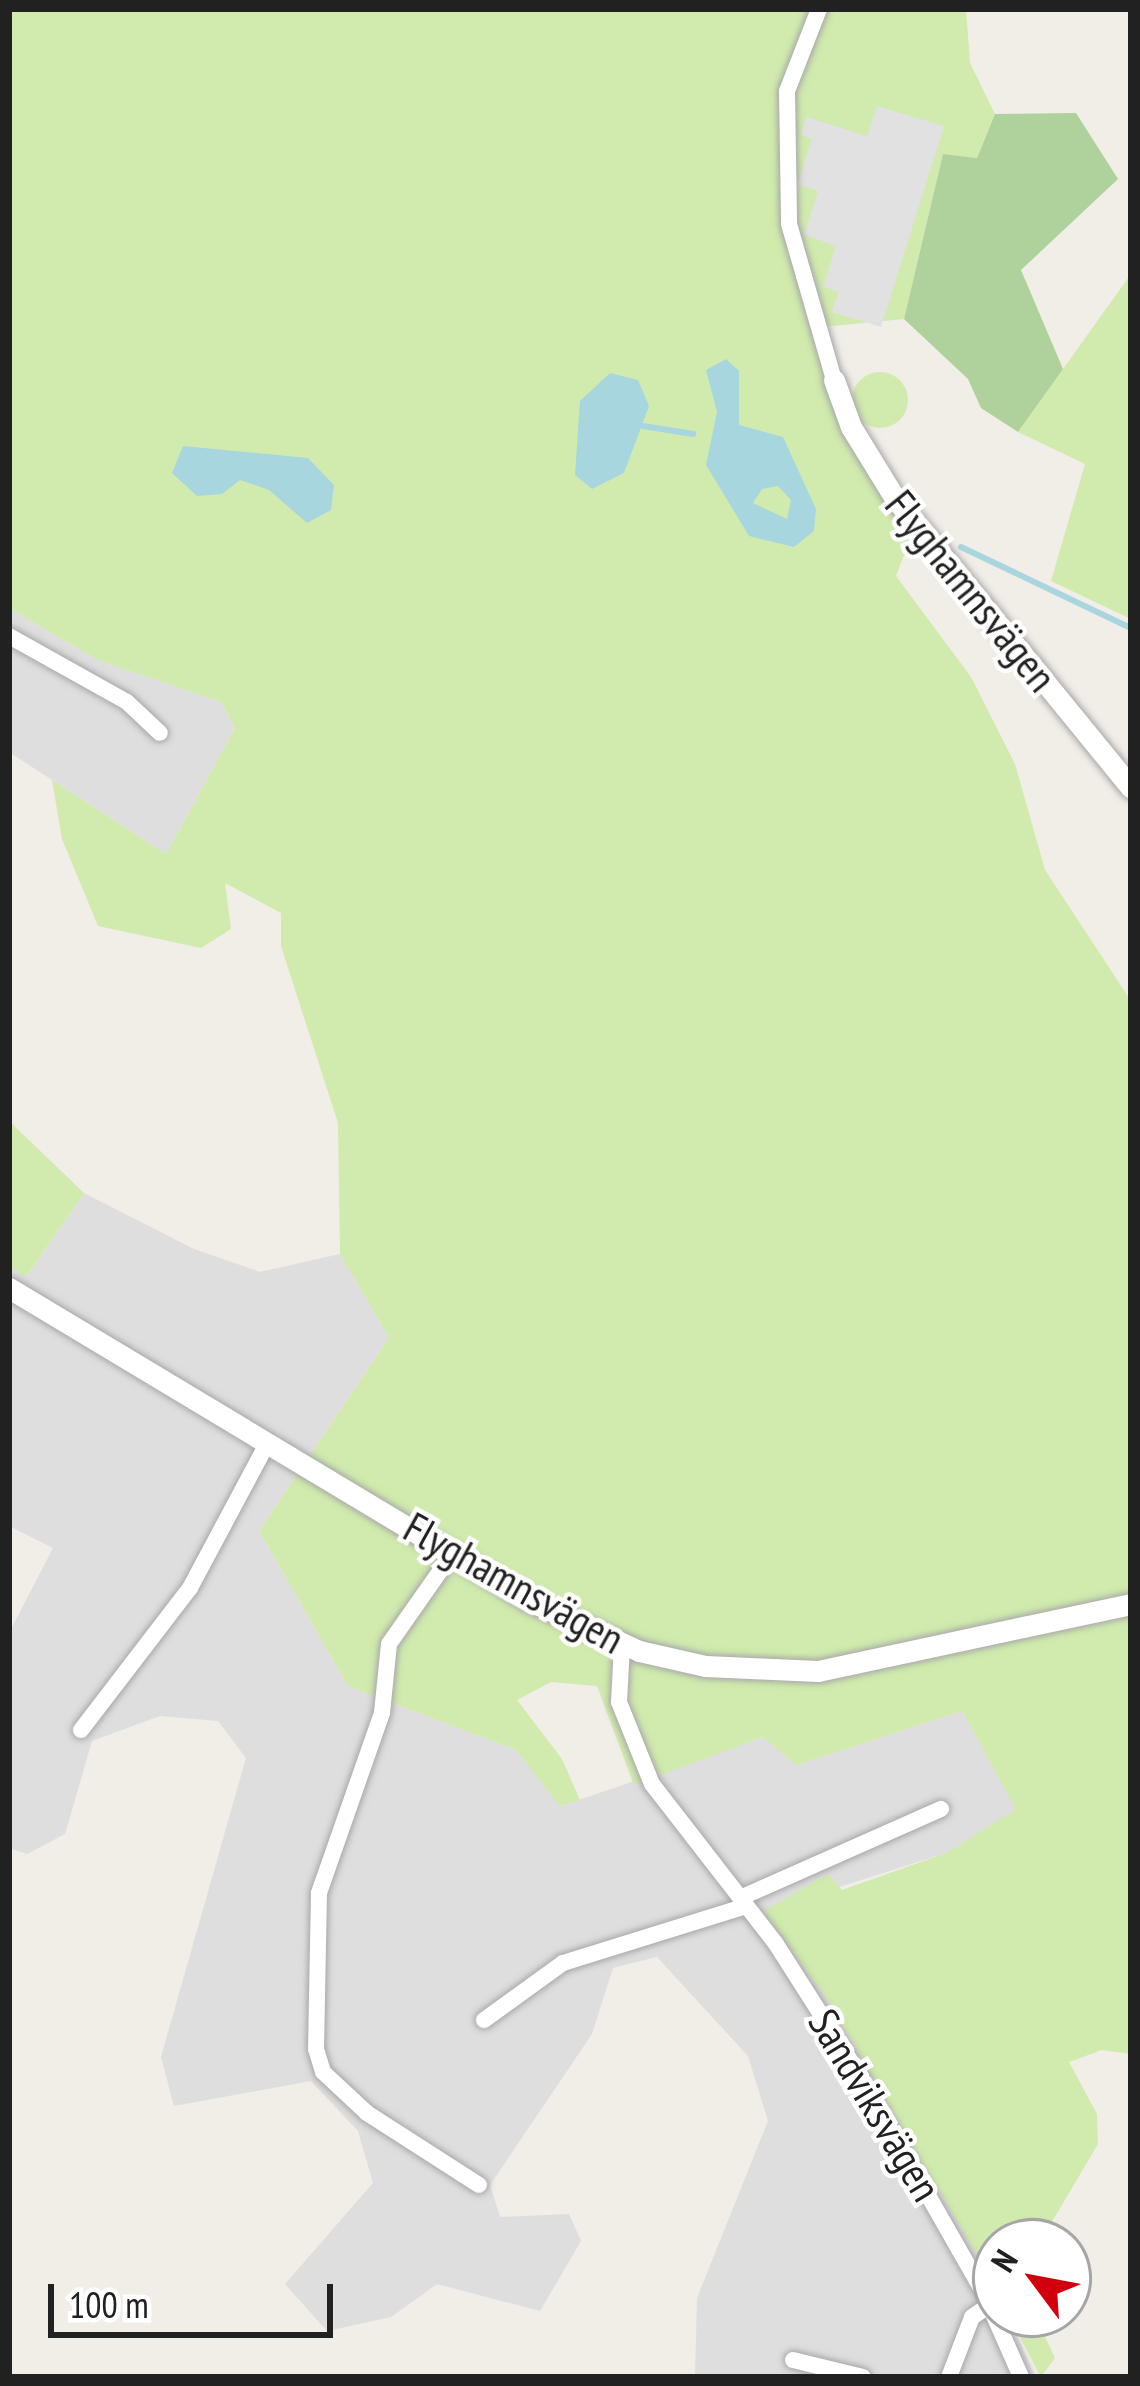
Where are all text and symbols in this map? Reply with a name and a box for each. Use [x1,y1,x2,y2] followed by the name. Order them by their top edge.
[875,481,1067,701] street label: Flyghamnsvägen
[395,1502,633,1664] street label: Flyghamnsvägen
[798,2000,952,2210] street label: Sandviksvägen
[972,2218,1092,2338] north arrow
[981,2241,1027,2279] text: N
[54,2260,339,2334] scale bar
[69,2281,149,2328] text: 100 m

